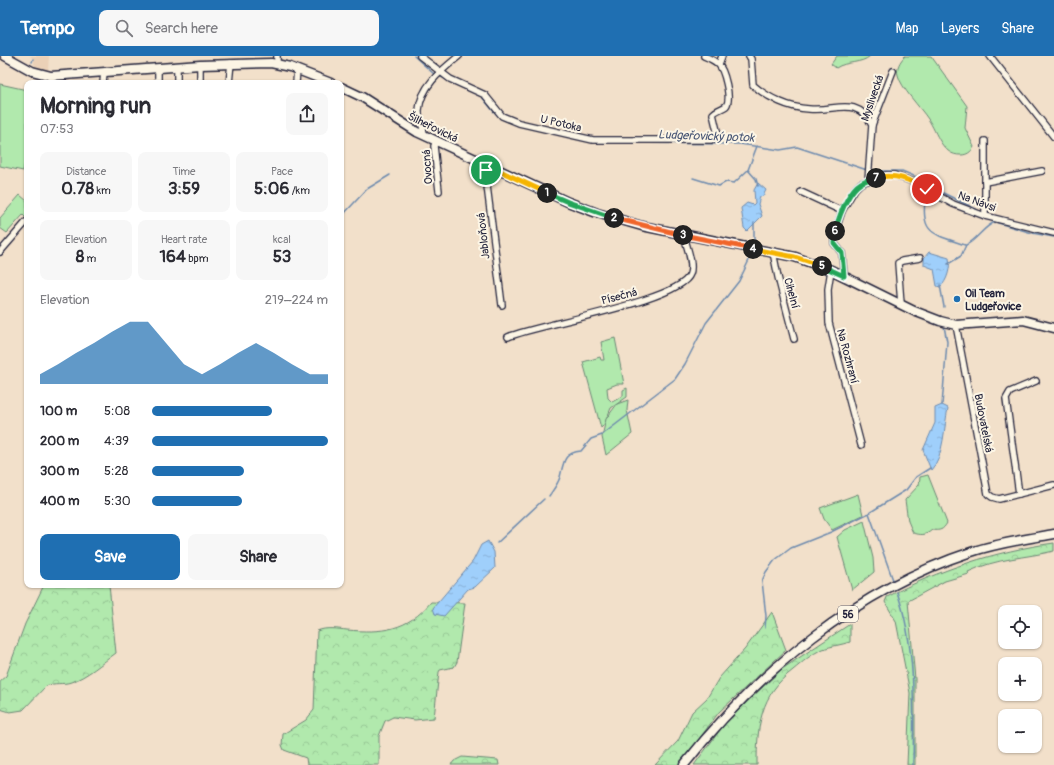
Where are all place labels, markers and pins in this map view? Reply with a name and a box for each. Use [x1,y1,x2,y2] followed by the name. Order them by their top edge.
[469,153,503,187] pin
[866,168,886,188] pin: 7
[910,172,944,206] pin
[537,183,557,203] pin: 1
[604,208,624,228] pin: 2
[825,221,845,241] pin: 6
[673,225,693,245] pin: 3
[743,239,763,259] pin: 4
[812,256,832,276] pin: 5
[965,287,1022,313] place label: Oil Team Ludgeřovice
[952,294,962,304] marker: Oil Team Ludgeřovice

